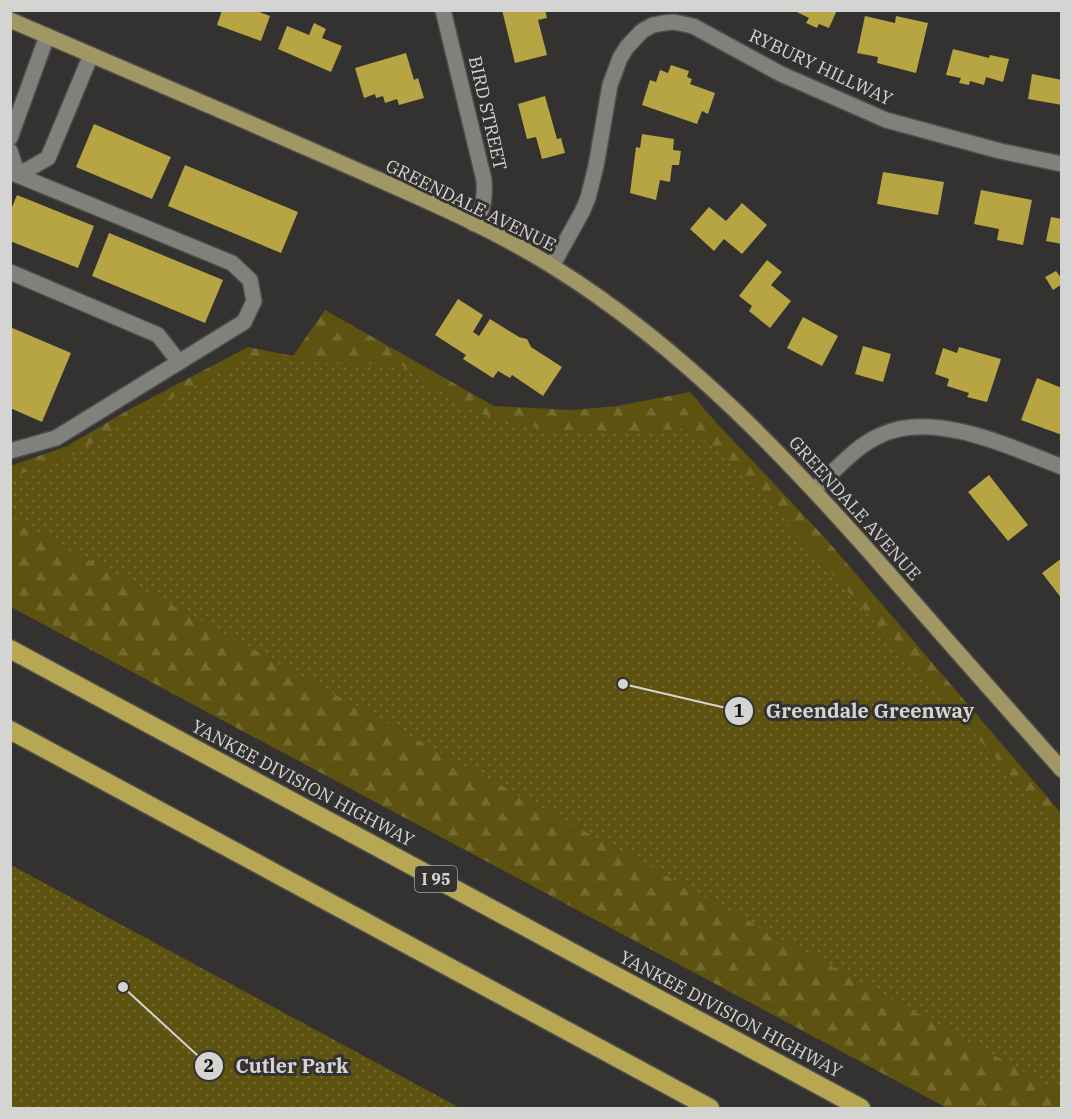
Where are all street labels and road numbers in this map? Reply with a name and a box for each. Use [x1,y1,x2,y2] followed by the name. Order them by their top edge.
[746,24,897,111] street label: RYBURY HILLWAY
[464,54,512,172] street label: BIRD STREET
[382,154,560,256] street label: GREENDALE AVENUE
[784,431,926,585] street label: GREENDALE AVENUE
[188,714,419,852] street label: YANKEE DIVISION HIGHWAY
[415,866,457,892] road number: I 95
[616,945,847,1083] street label: YANKEE DIVISION HIGHWAY

